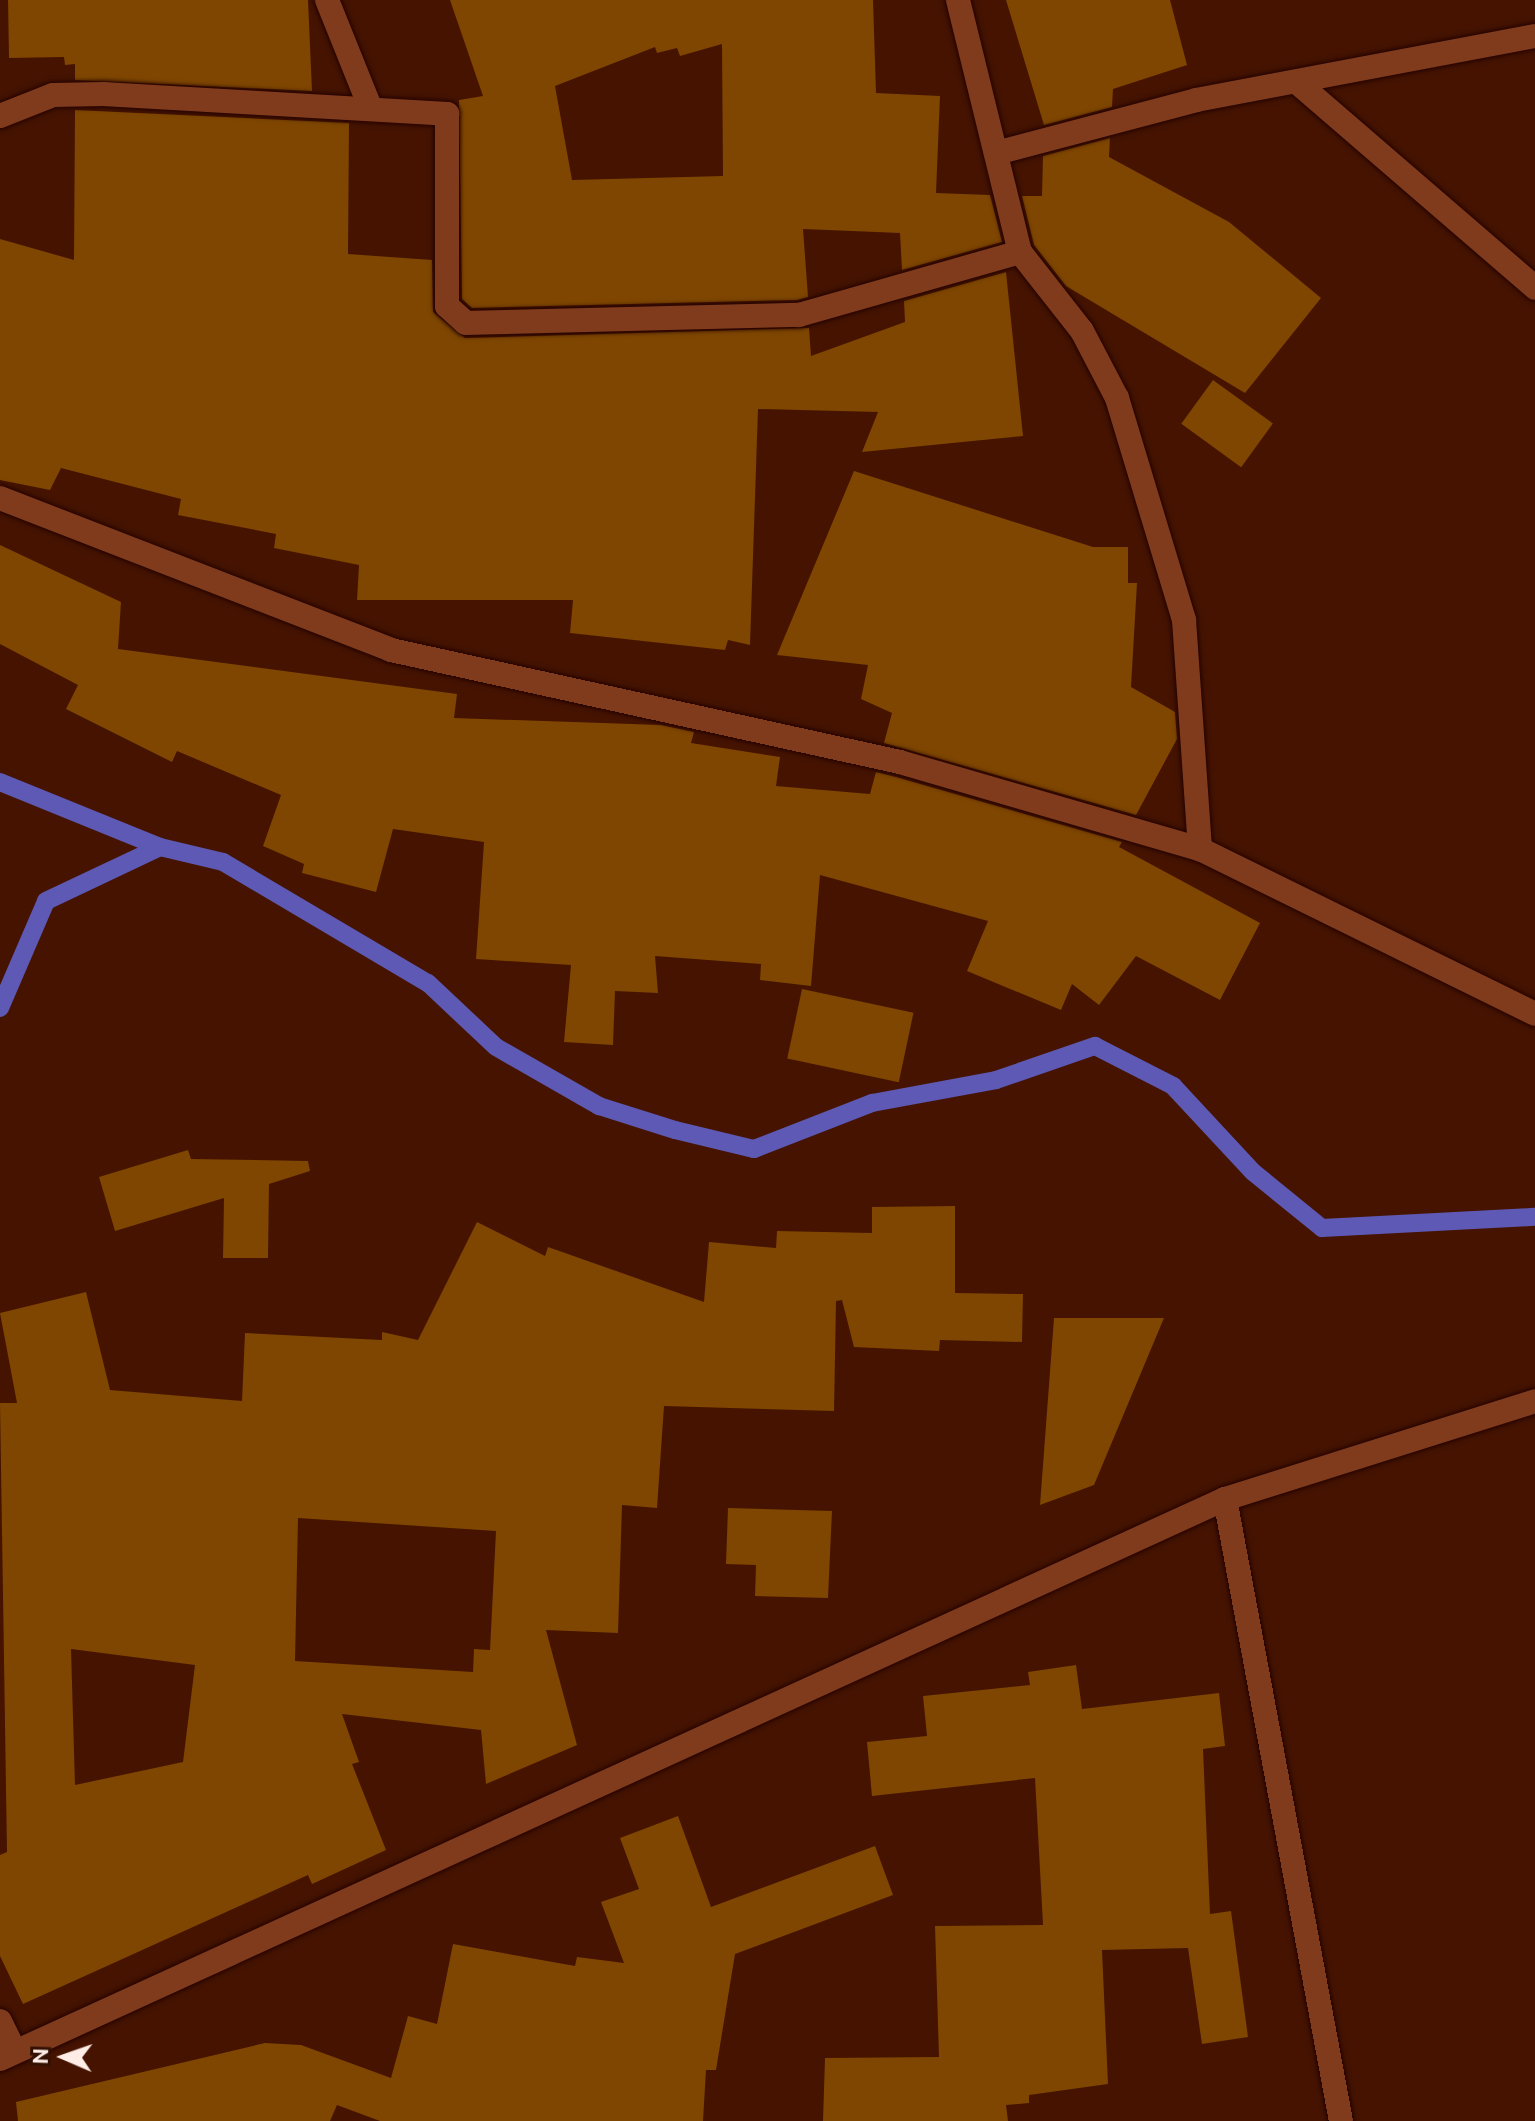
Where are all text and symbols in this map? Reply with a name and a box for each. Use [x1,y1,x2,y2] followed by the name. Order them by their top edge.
[24,2017,104,2097] north arrow
[27,2048,52,2065] text: N

